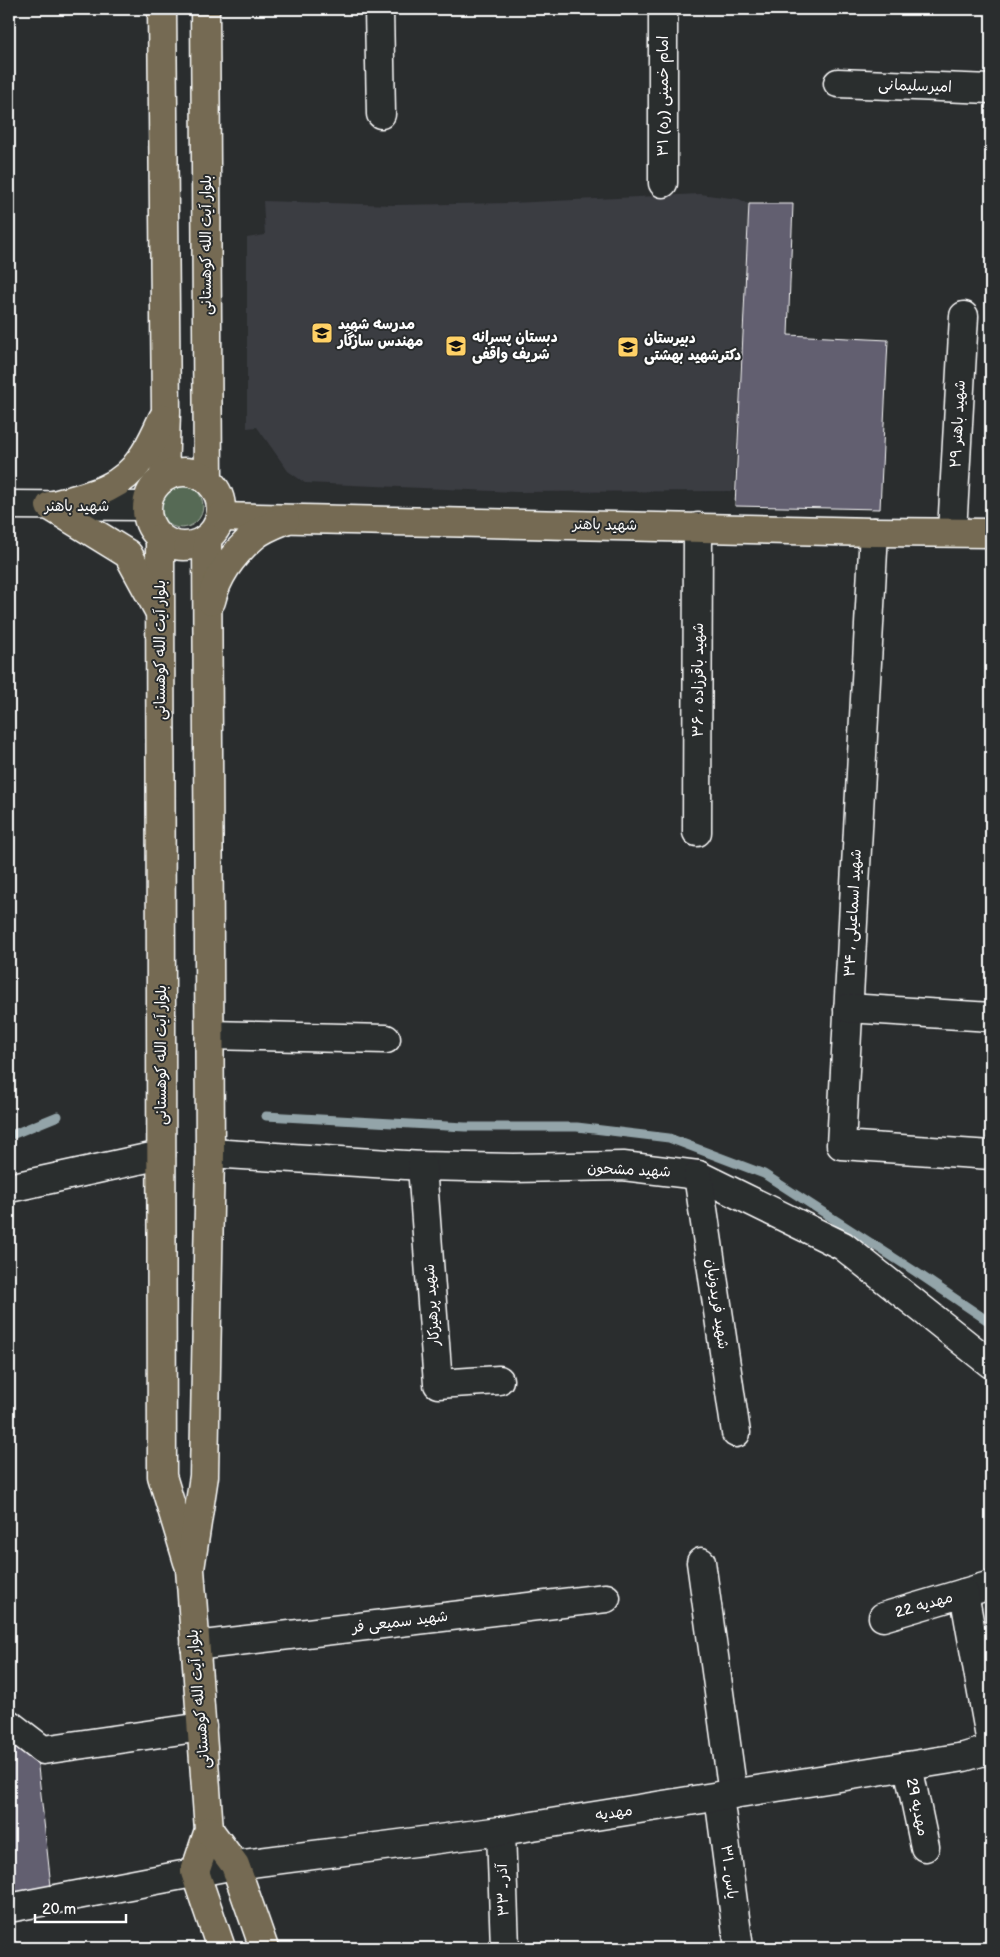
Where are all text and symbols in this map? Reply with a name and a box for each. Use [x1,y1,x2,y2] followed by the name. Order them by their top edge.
[654,36,674,156] street label: امام خمینی (ره) ۳۱
[878,75,952,97] street label: امیرسلیمانی
[197,175,216,315] street label: بلوار آیت الله کوهستانی
[336,315,423,351] place label: مدرسه شهید مهندس سازگار
[310,321,334,345] school or university icon: مدرسه شهید مهندس سازگار
[472,328,558,364] place label: دبستان پسرانه شریف واقفی
[644,329,741,365] place label: دبیرستان دکترشهید بهشتی
[444,334,468,358] school or university icon: دبستان پسرانه شریف واقفی
[616,335,640,359] school or university icon: دبیرستان دکترشهید بهشتی
[946,379,970,469] street label: شهید باهنر ۲۹
[43,497,109,516] street label: شهید باهنر
[571,515,637,535] street label: شهید باهنر
[151,580,170,720] street label: بلوار آیت الله کوهستانی
[689,623,708,737] street label: شهید باقرزاده ، ۳۶
[840,848,866,978] street label: شهید اسماعیلی ، ۳۴
[152,985,171,1125] street label: بلوار آیت الله کوهستانی
[587,1158,671,1182] street label: شهید مشحون
[701,1257,733,1351] street label: شهید فریدونیان
[420,1263,444,1348] street label: شهید پرهیزکار
[893,1588,955,1622] street label: مهدیه 22
[349,1607,449,1638] street label: شهید سمیعی فر
[183,1628,215,1770] street label: بلوار آیت الله کوهستانی
[902,1776,932,1838] street label: مهدیه 29
[594,1801,634,1825] street label: مهدیه
[716,1844,742,1900] street label: یاس ـ ۳۱
[493,1862,513,1917] street label: آذر ـ ۳۳
[35,1892,126,1924] scale bar
[42,1900,76,1919] text: 20 m

